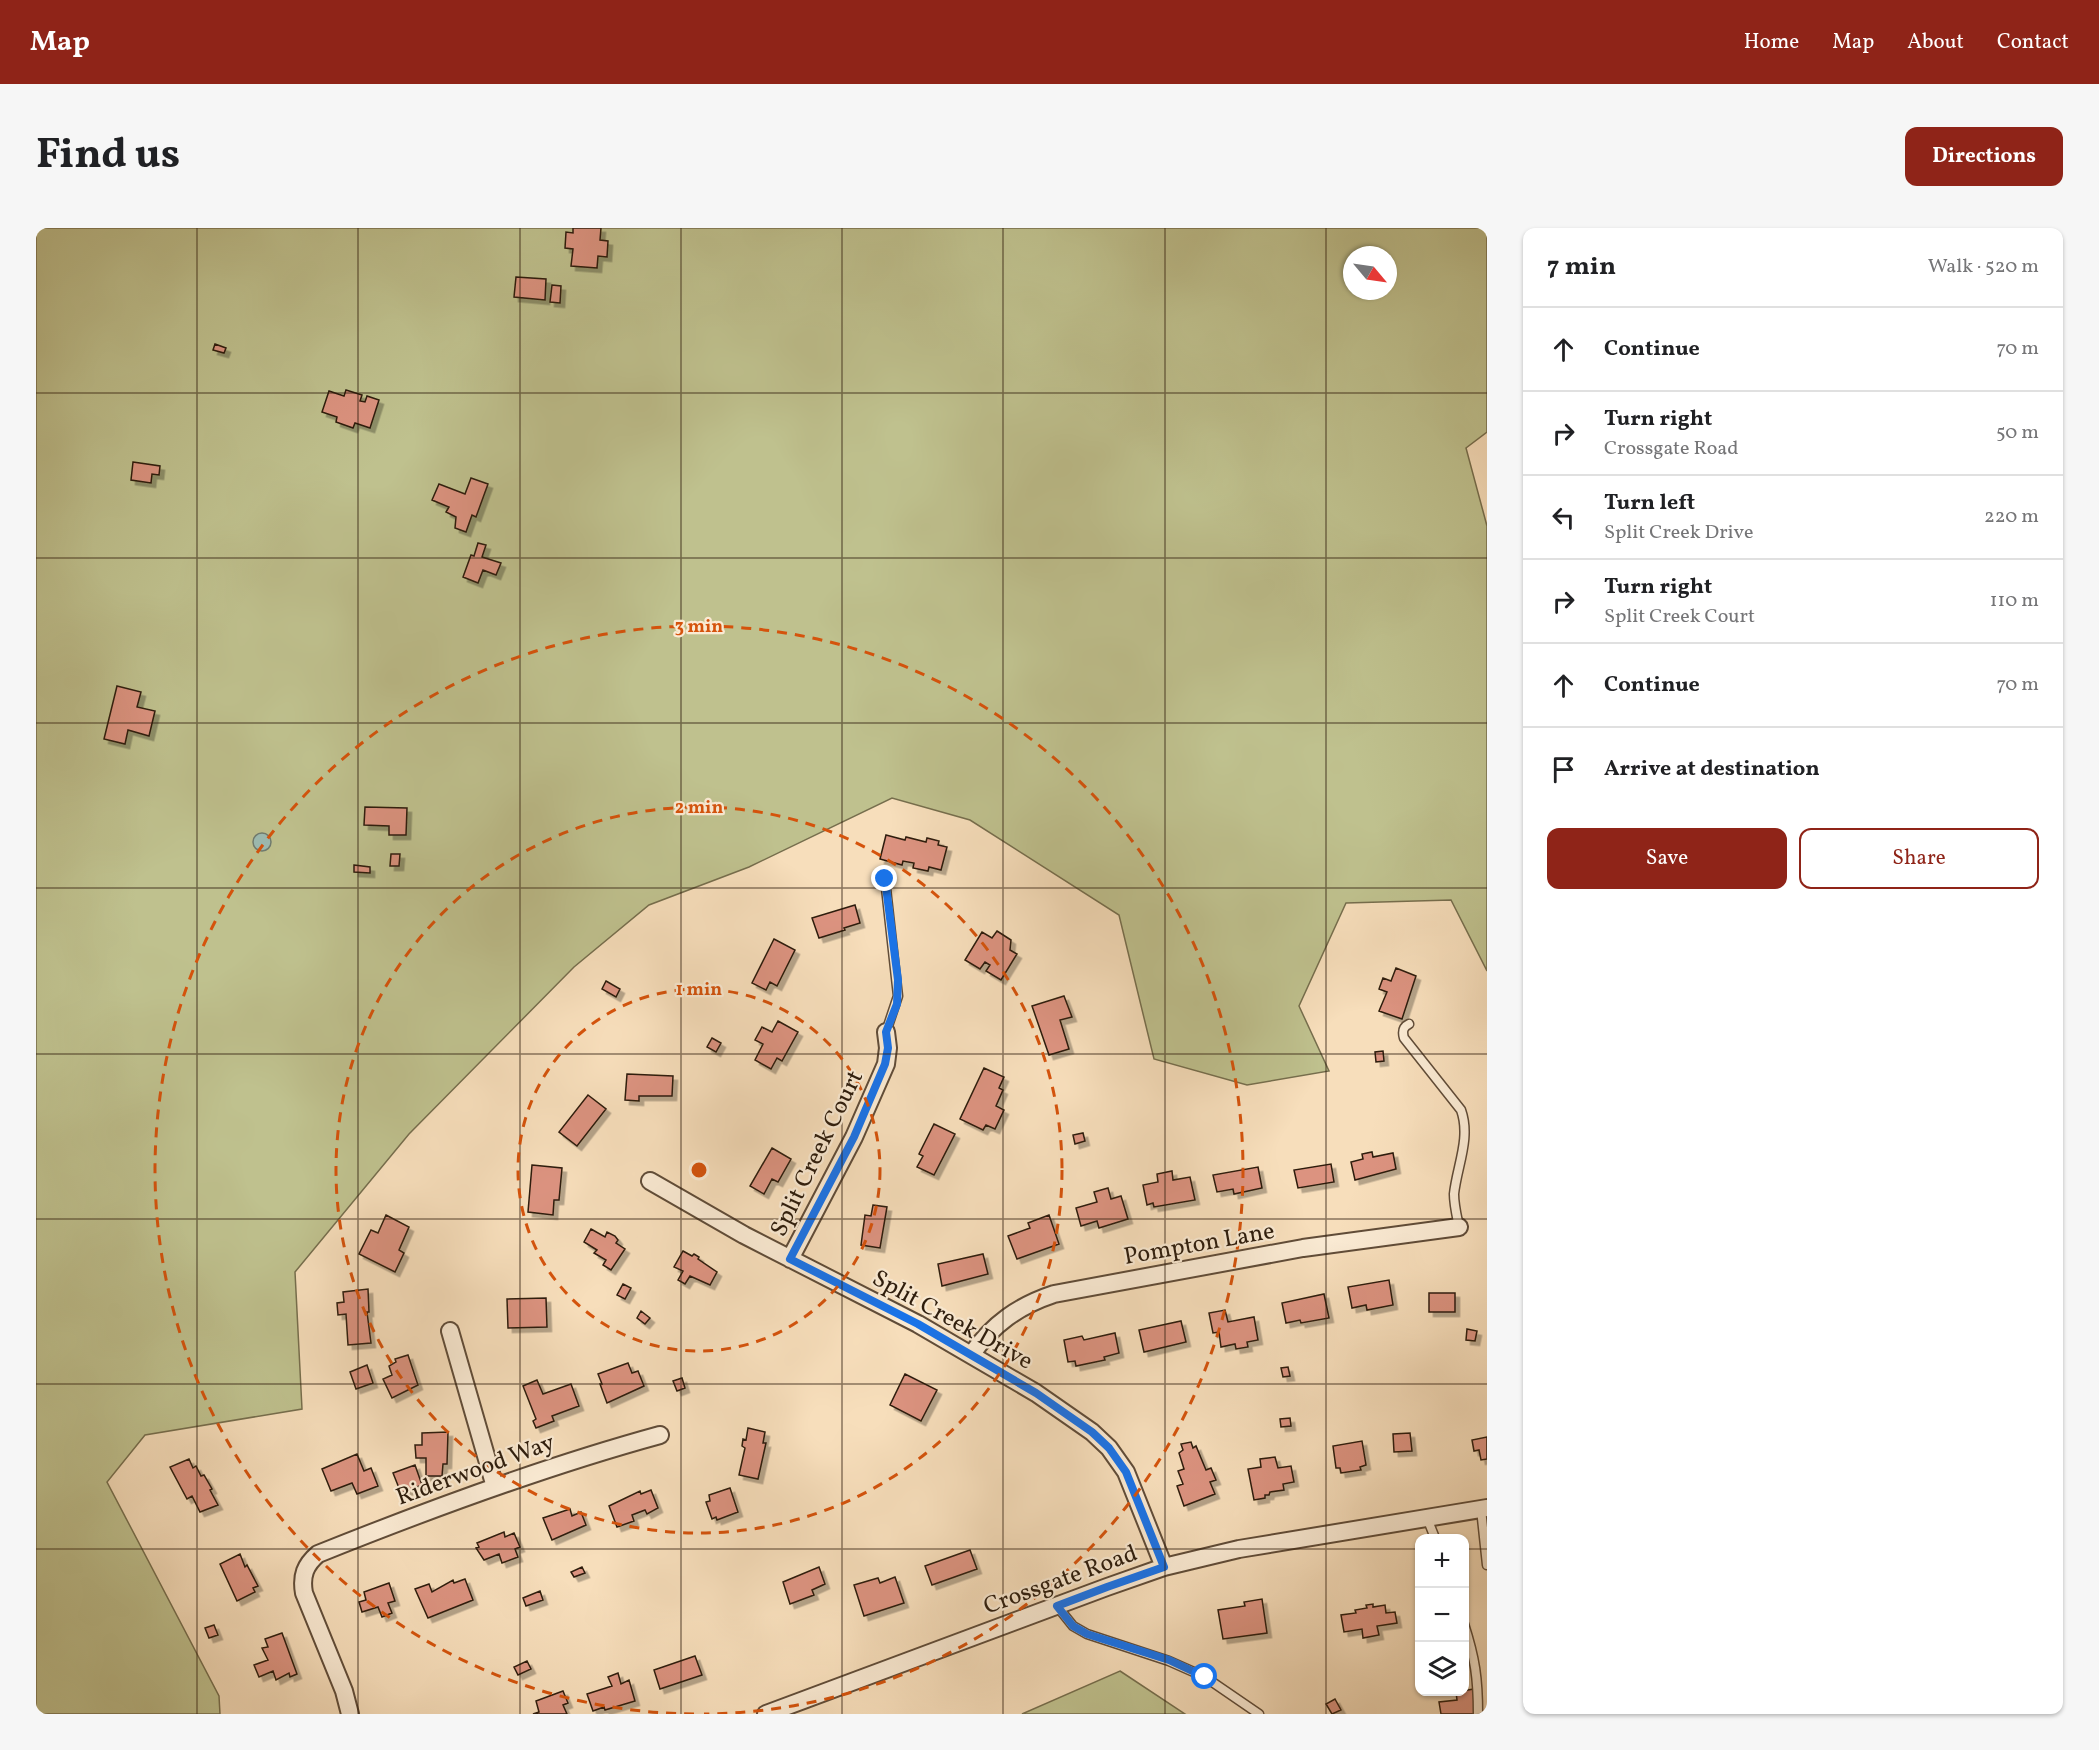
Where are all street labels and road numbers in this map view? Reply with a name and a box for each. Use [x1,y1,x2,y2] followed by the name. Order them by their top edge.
[763,1065,873,1243] street label: Split Creek Court
[1121,1215,1277,1275] street label: Pompton Lane
[865,1262,1039,1379] street label: Split Creek Drive
[392,1426,560,1515] street label: Riderwood Way
[979,1537,1142,1624] street label: Crossgate Road

